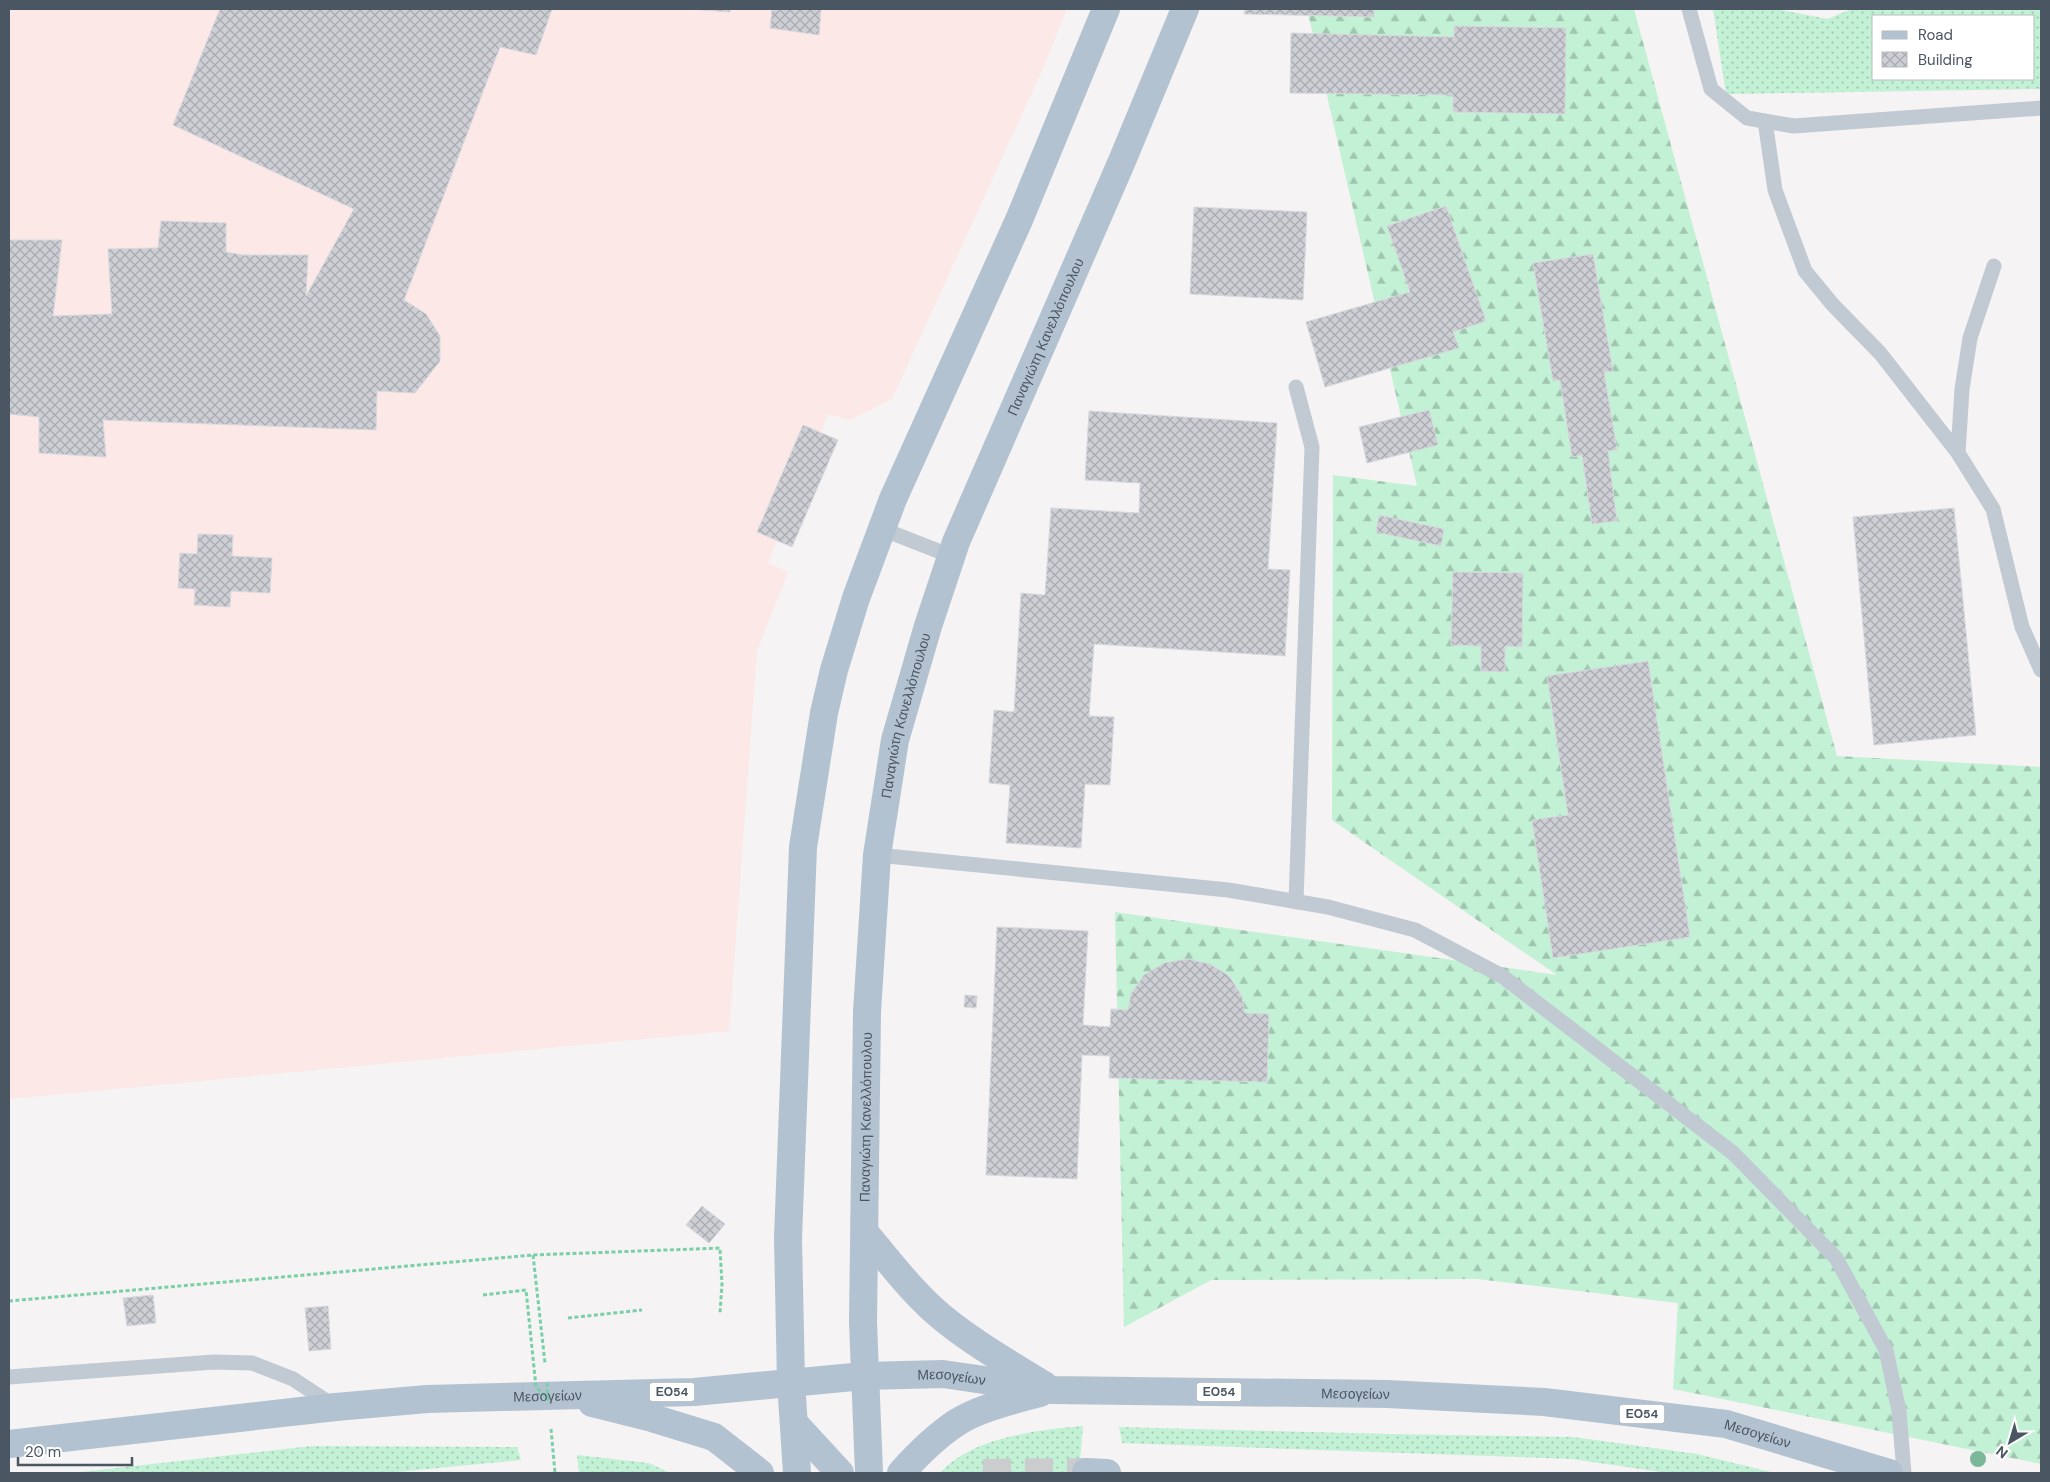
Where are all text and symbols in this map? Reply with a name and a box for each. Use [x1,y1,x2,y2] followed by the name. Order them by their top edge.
[1872,15,2035,80] legend
[1918,25,1953,45] text: Road
[1918,50,1973,70] text: Building
[1003,255,1088,418] street label: Παναγιώτη Κανελλόπουλου
[877,631,935,800] street label: Παναγιώτη Κανελλόπουλου
[856,1032,876,1202] street label: Παναγιώτη Κανελλόπουλου
[917,1365,987,1389] street label: Μεσογείων
[650,1382,694,1401] road number: ΕΟ54
[1196,1382,1242,1401] road number: ΕΟ54
[1321,1384,1390,1403] street label: Μεσογείων
[513,1386,582,1406] street label: Μεσογείων
[1620,1405,1664,1424] road number: ΕΟ54
[1722,1415,1793,1452] street label: Μεσογείων
[1985,1417,2035,1467] north arrow
[18,1434,131,1466] scale bar
[25,1442,61,1462] text: 20 m
[1992,1442,2012,1462] text: N

